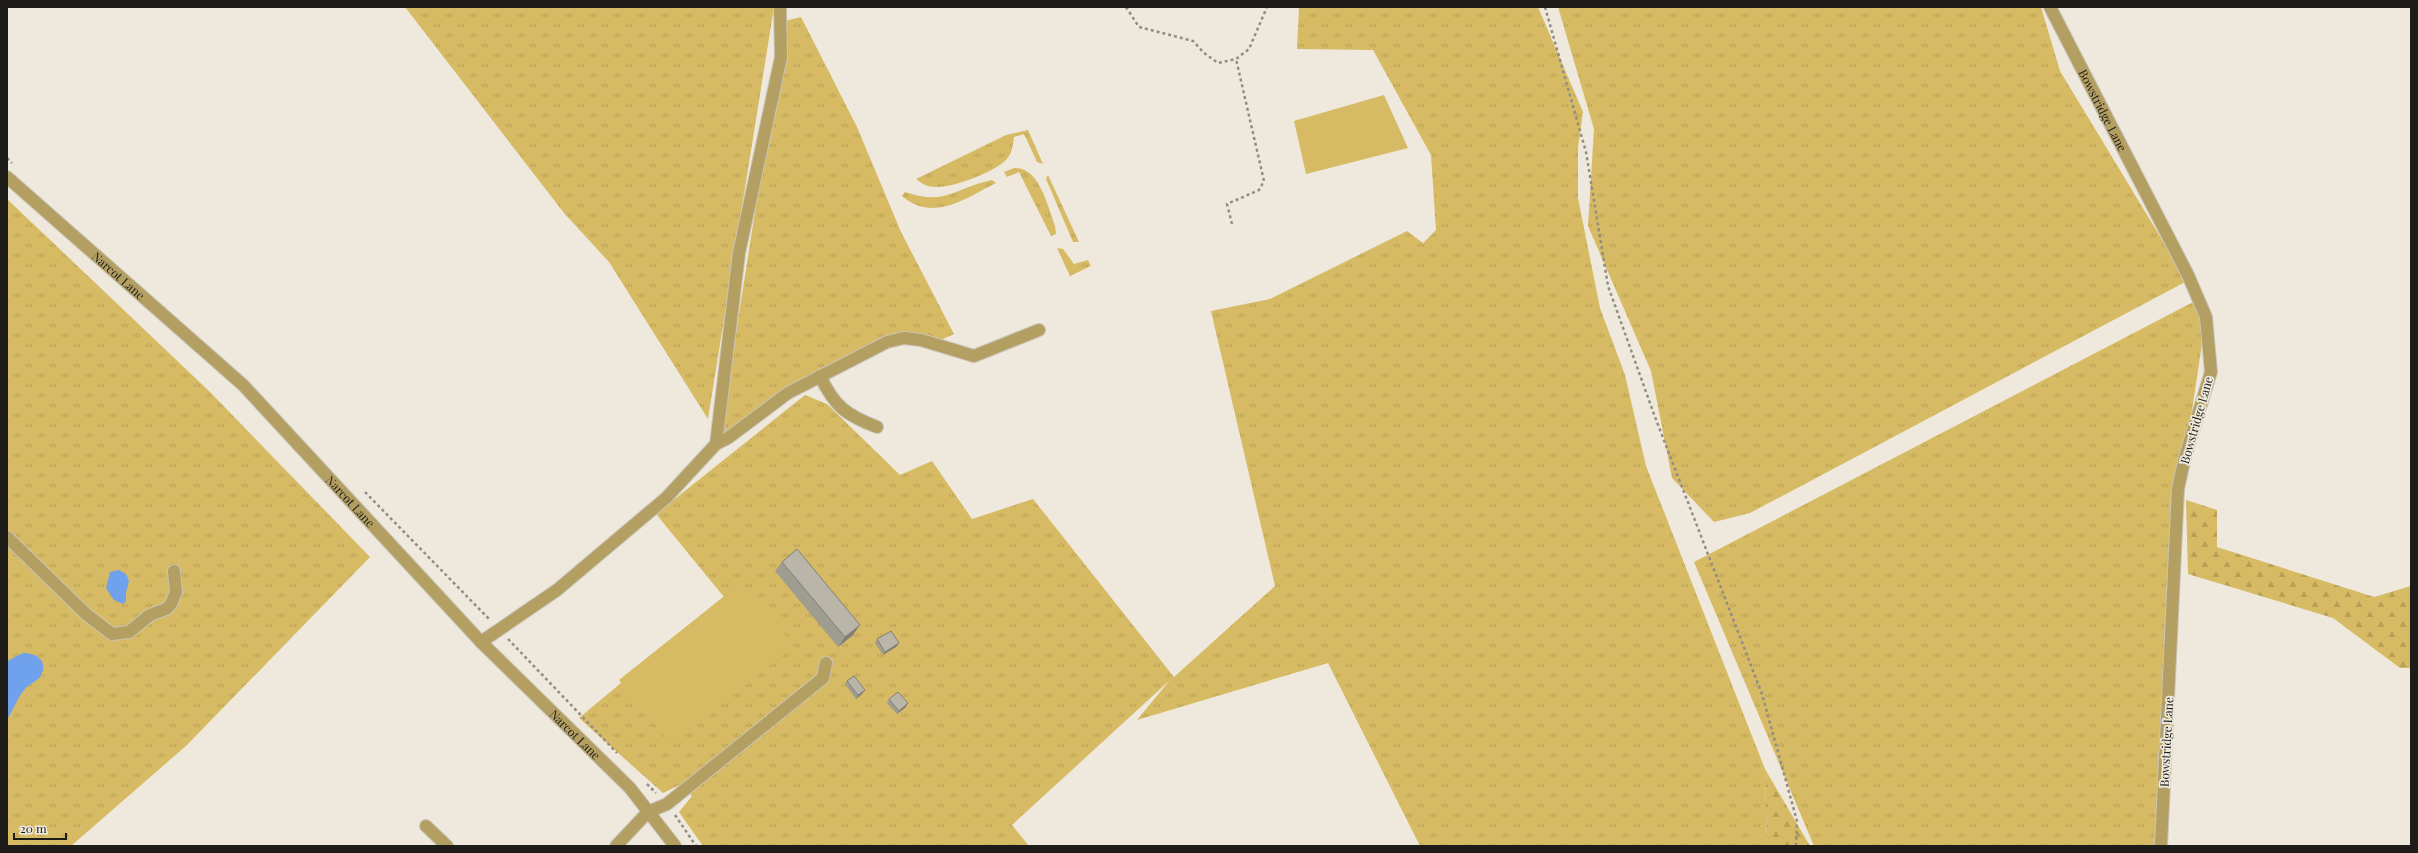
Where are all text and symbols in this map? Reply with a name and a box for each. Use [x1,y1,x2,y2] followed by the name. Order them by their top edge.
[2075,66,2131,154] street label: Bowstridge Lane
[89,248,148,303] street label: Narcot Lane
[2176,374,2216,466] street label: Bowstridge Lane
[323,472,379,531] street label: Narcot Lane
[2156,697,2176,787] street label: Bowstridge Lane
[547,706,604,763] street label: Narcot Lane
[14,815,66,841] scale bar
[20,820,47,836] text: 20 m

